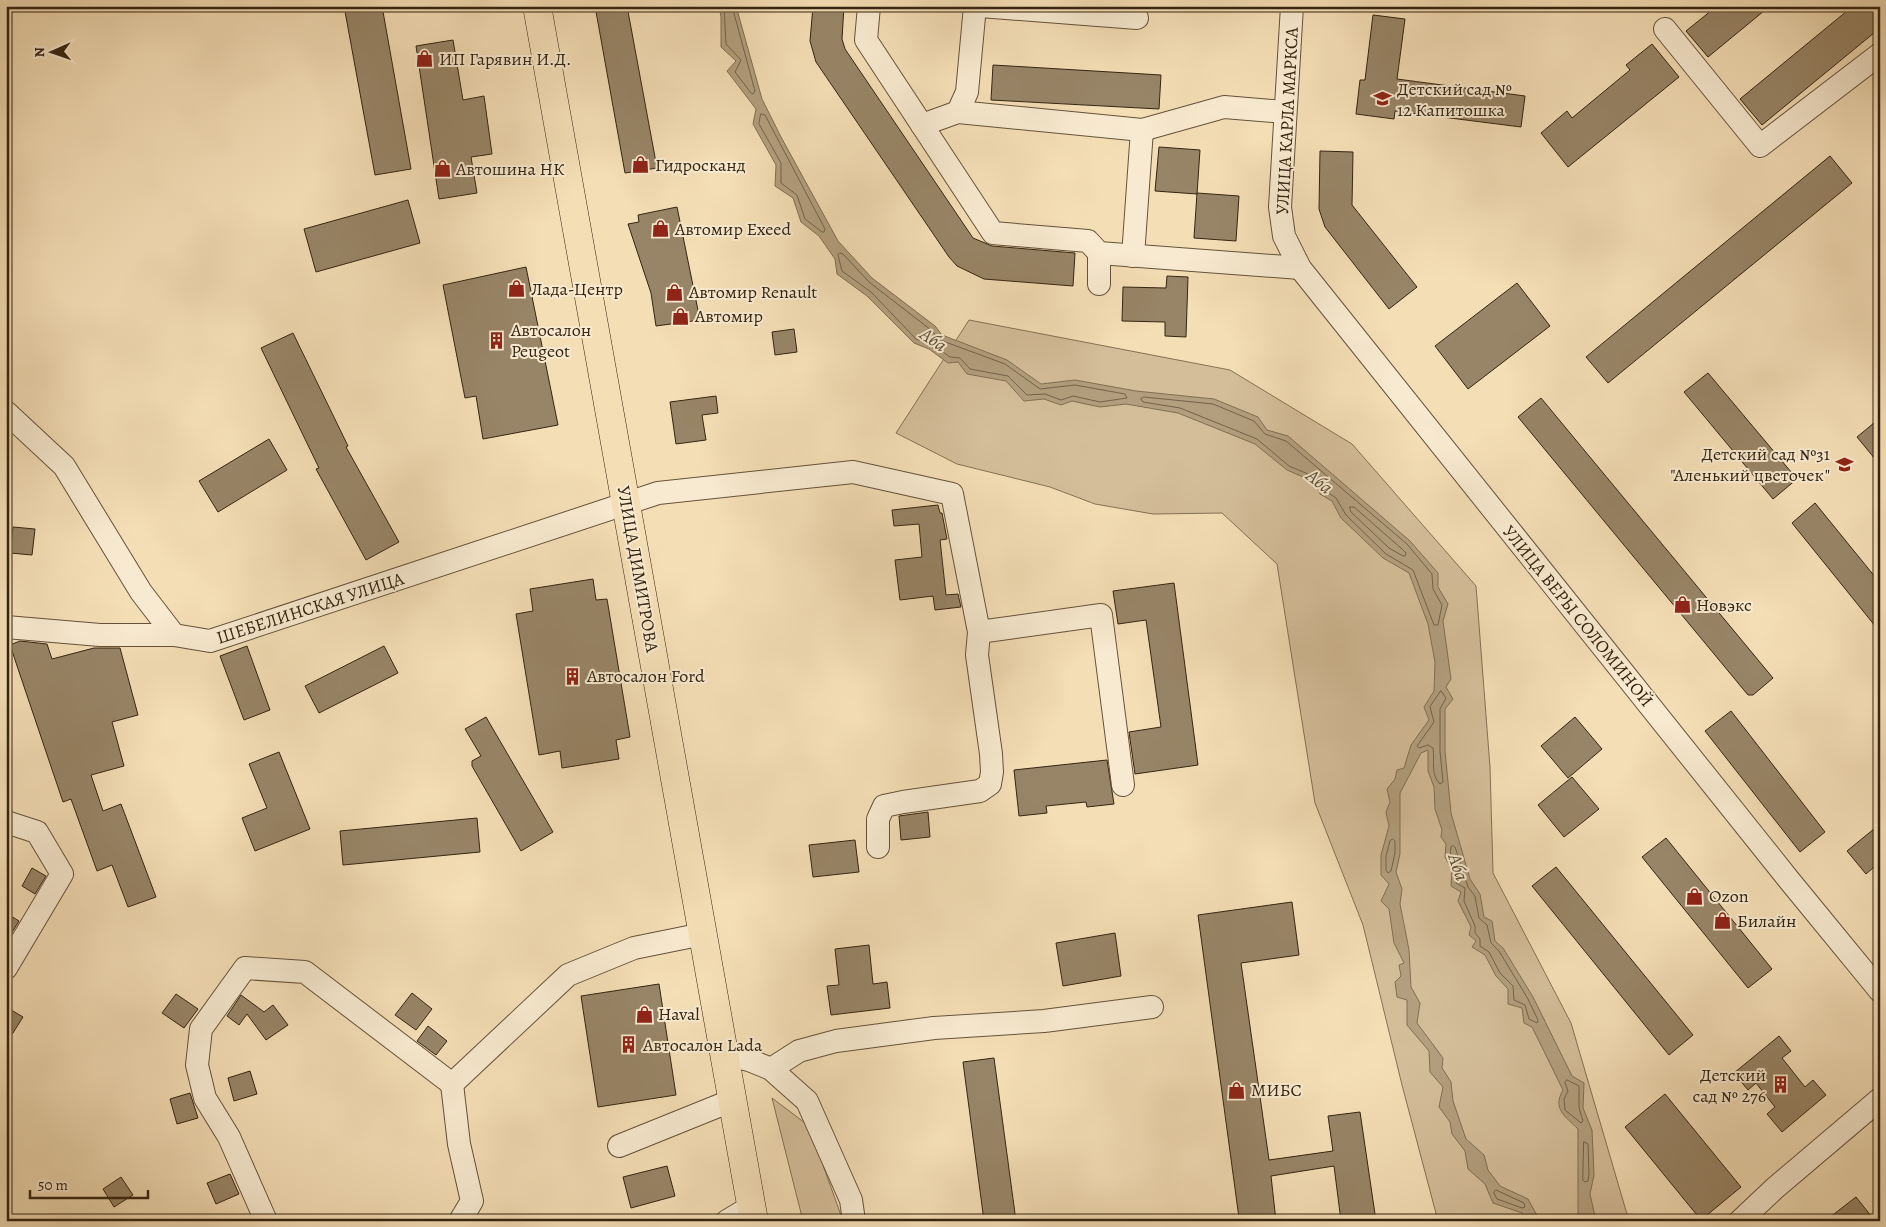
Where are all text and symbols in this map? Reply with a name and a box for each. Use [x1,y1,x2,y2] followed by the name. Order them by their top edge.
[1270,26,1304,215] street label: УЛИЦА КАРЛА МАРКСА
[28,28,78,78] north arrow
[30,47,49,58] text: N
[439,47,571,71] place label: ИП Гарявин И.Д.
[415,49,435,69] shop icon: ИП Гарявин И.Д.
[1397,77,1512,122] place label: Детский сад № 12 Капитошка
[1373,89,1393,109] school or university icon: Детский сад № 12 Капитошка
[655,153,746,177] place label: Гидросканд
[631,155,651,175] shop icon: Гидросканд
[455,157,565,181] place label: Автошина НК
[432,159,452,179] shop icon: Автошина НК
[674,217,791,241] place label: Автомир Exeed
[651,219,671,239] shop icon: Автомир Exeed
[531,277,623,301] place label: Лада-Центр
[507,279,527,299] shop icon: Лада-Центр
[688,280,817,304] place label: Автомир Renault
[665,282,685,302] shop icon: Автомир Renault
[694,304,763,328] place label: Автомир
[671,306,691,326] shop icon: Автомир
[510,318,591,363] place label: Автосалон Peugeot
[914,321,952,358] water label: Аба
[487,330,507,350] building icon: Автосалон Peugeot
[1670,442,1830,487] place label: Детский сад №31 "Аленький цветочек"
[1834,454,1854,474] school or university icon: Детский сад №31 "Аленький цветочек"
[1300,462,1338,501] water label: Аба
[612,484,665,655] street label: УЛИЦА ДИМИТРОВА
[1497,520,1659,712] street label: УЛИЦА ВЕРЫ СОЛОМИНОЙ
[213,566,407,650] street label: ШЕБЕЛИНСКАЯ УЛИЦА
[1696,593,1752,617] place label: Новэкс
[1672,595,1692,615] shop icon: Новэкс
[586,664,705,688] place label: Автосалон Ford
[563,666,583,686] building icon: Автосалон Ford
[1441,849,1475,885] water label: Аба
[1709,884,1749,908] place label: Ozon
[1685,886,1705,906] shop icon: Ozon
[1737,909,1797,933] place label: Билайн
[1713,911,1733,931] shop icon: Билайн
[658,1002,700,1026] place label: Haval
[634,1004,654,1024] shop icon: Haval
[642,1033,763,1057] place label: Автосалон Lada
[619,1035,639,1055] building icon: Автосалон Lada
[1693,1063,1766,1108] place label: Детский сад № 276
[1770,1075,1790,1095] building icon: Детский сад № 276
[1251,1078,1302,1102] place label: МИБС
[1227,1080,1247,1100] shop icon: МИБС
[30,1167,148,1199] scale bar
[38,1175,68,1195] text: 50 m

